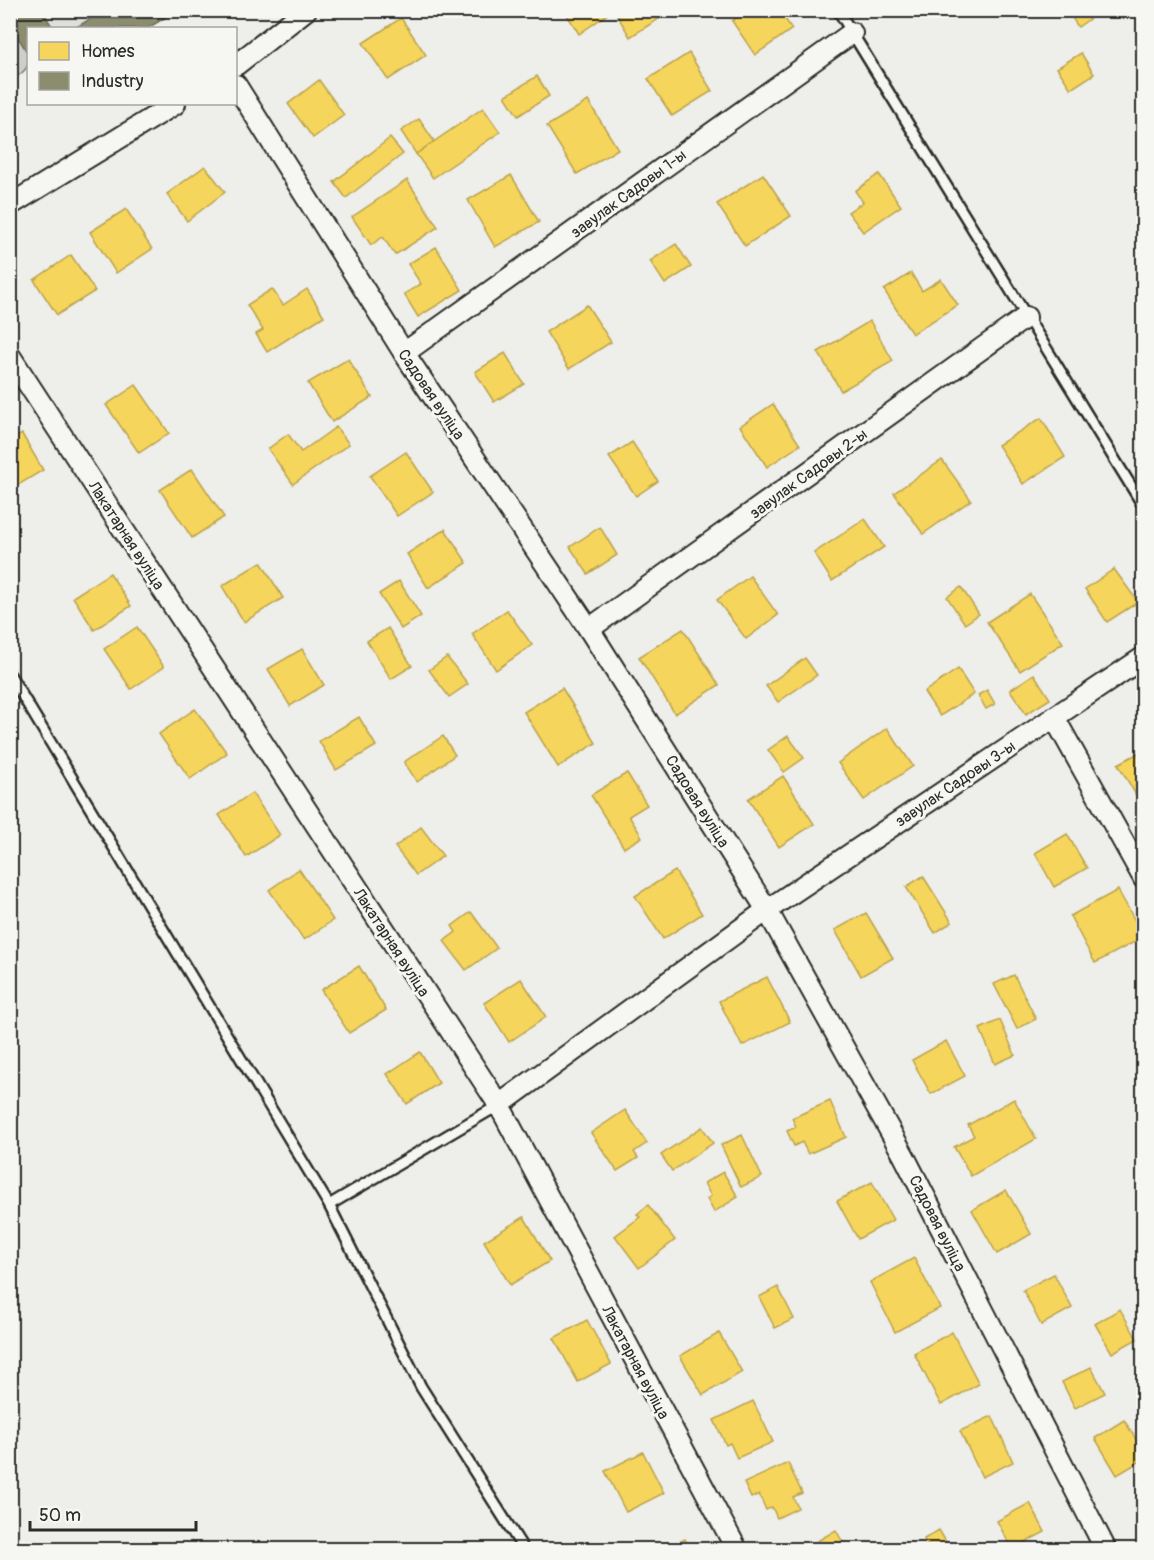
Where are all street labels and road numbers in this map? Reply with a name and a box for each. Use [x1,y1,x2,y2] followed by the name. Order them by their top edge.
[567,145,690,242] street label: завулак Садовы 1-ы
[393,345,469,444] street label: Садовая вуліца
[746,424,871,523] street label: завулак Садовы 2-ы
[83,477,169,594] street label: Лакатарная вуліца
[892,736,1019,831] street label: завулак Садовы 3-ы
[661,752,734,851] street label: Садовая вуліца
[348,884,434,1001] street label: Лакатарная вуліца
[904,1172,970,1275] street label: Садовая вуліца
[596,1301,673,1423] street label: Лакатарная вуліца

